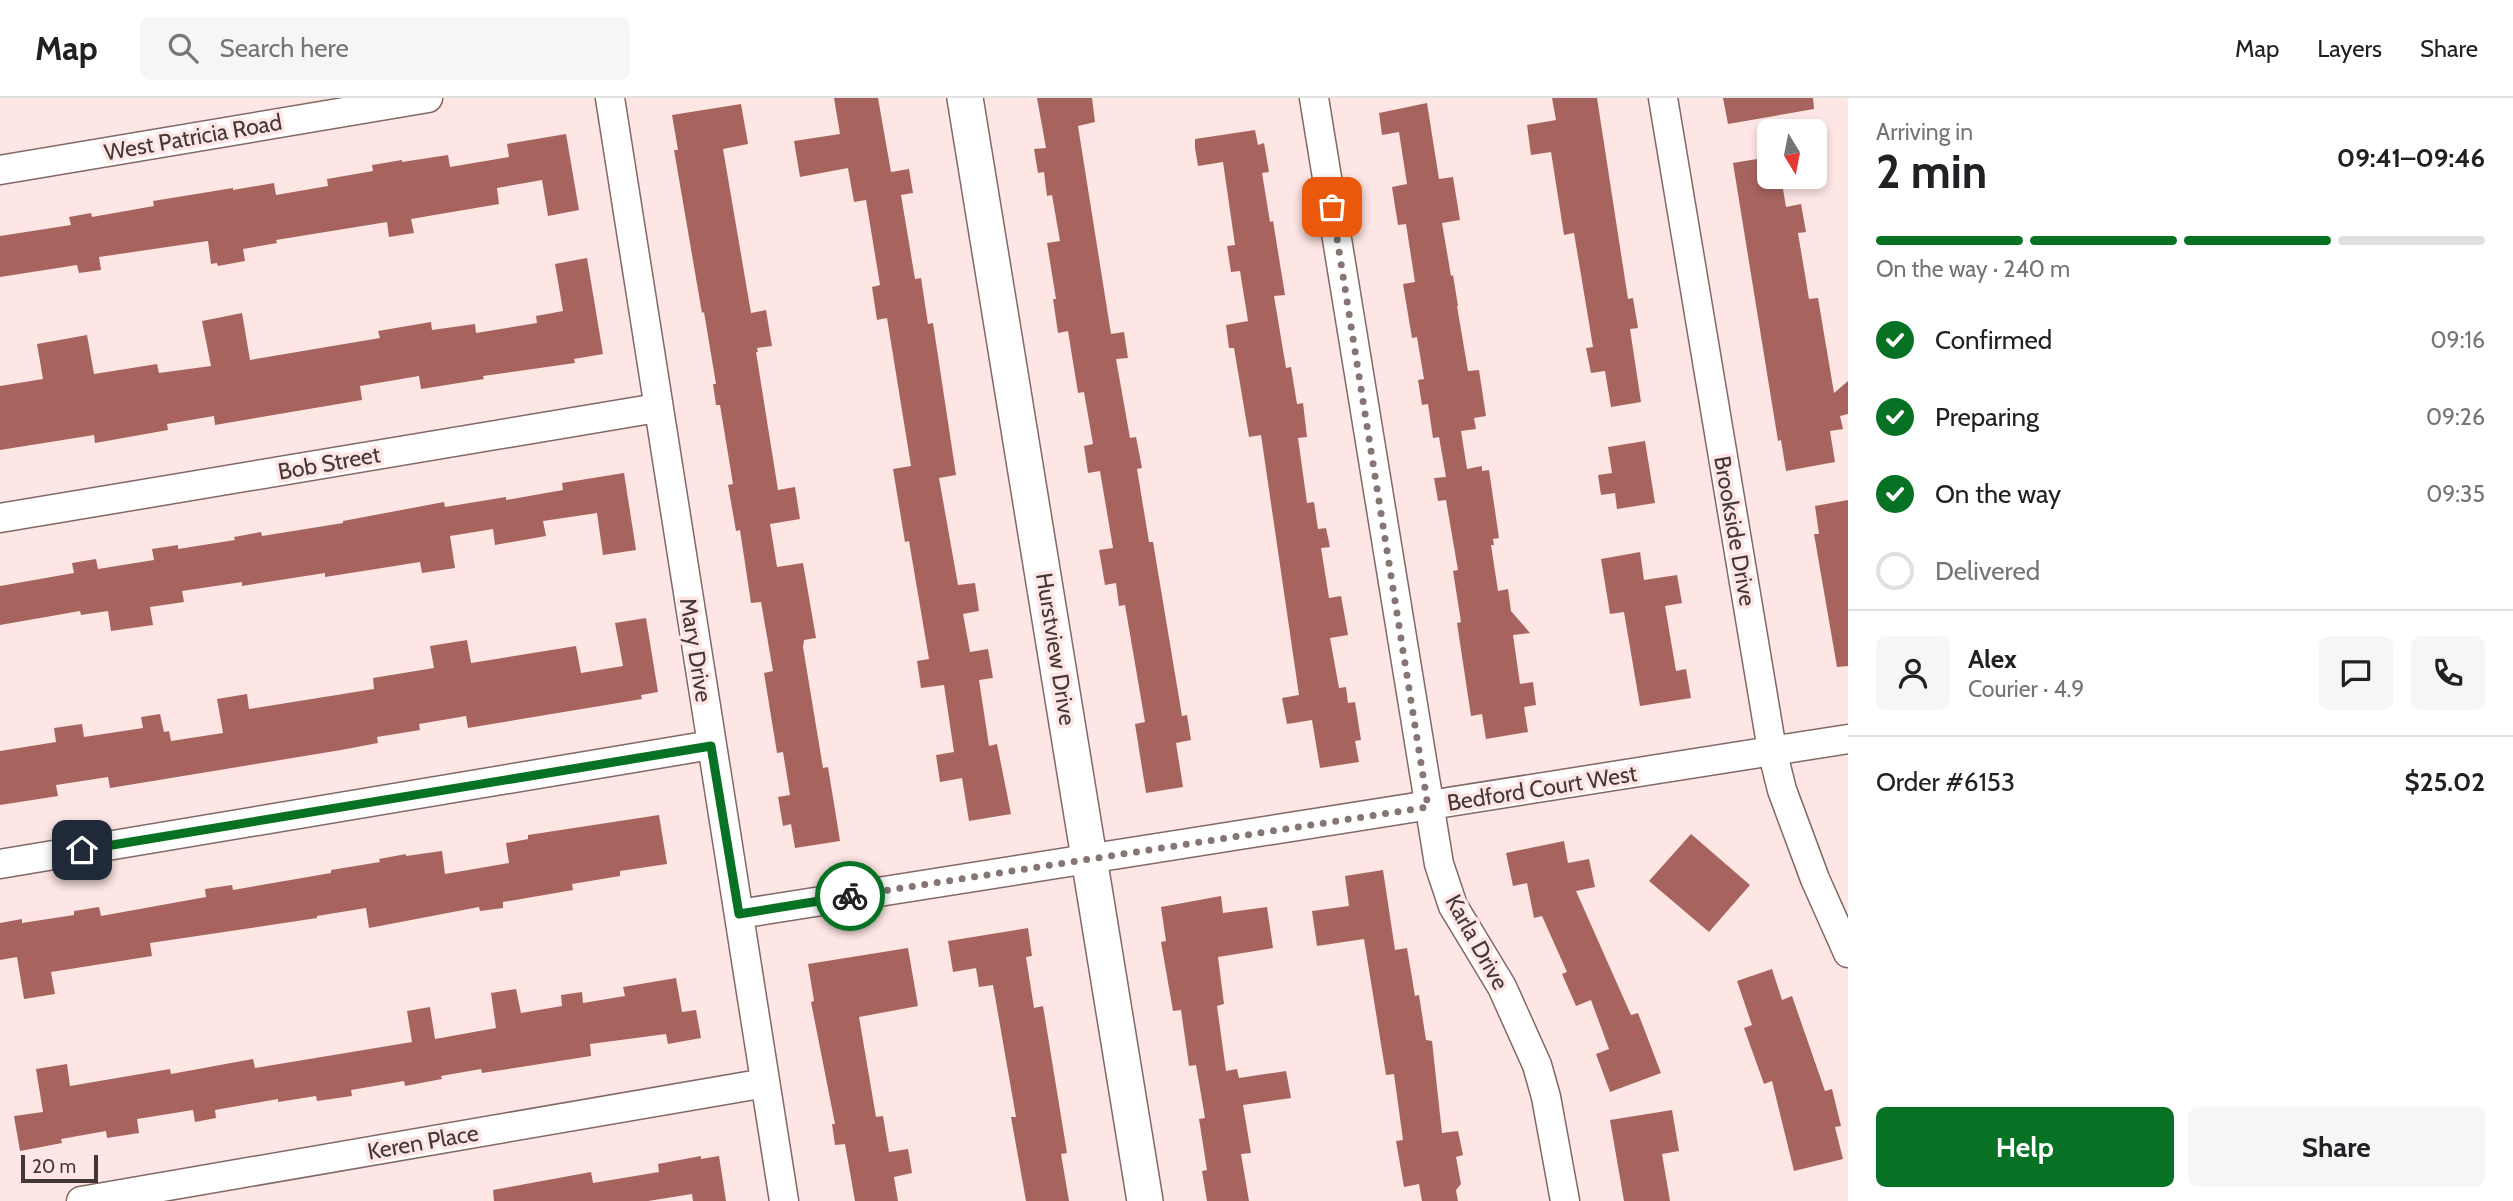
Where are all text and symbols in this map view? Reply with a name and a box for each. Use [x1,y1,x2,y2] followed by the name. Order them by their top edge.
[140,17,630,80] search box
[35,28,98,68] text: Map
[164,29,202,67] icon: search
[220,32,349,64] text: Search here
[2235,34,2279,63] text: Map
[2317,34,2382,63] text: Layers
[2420,34,2478,63] text: Share
[102,108,284,166] street label: West Patricia Road
[1876,118,1973,146] text: Arriving in
[1757,119,1827,189] north arrow
[1757,119,1827,189] map controls
[2337,142,2485,174] text: 09:41–09:46
[1876,144,1987,200] text: 2 min
[1302,177,1362,237] pin
[1313,188,1351,226] icon: bag
[1876,255,2070,283] text: On the way · 240 m
[1876,321,1914,359] icon: check
[1935,324,2052,356] text: Confirmed
[2431,326,2485,354] text: 09:16
[1876,398,1914,436] icon: check
[1935,401,2039,433] text: Preparing
[2426,403,2485,431] text: 09:26
[276,440,383,486] street label: Bob Street
[1708,454,1762,608] street label: Brookside Drive
[1876,475,1914,513] icon: check
[1935,478,2061,510] text: On the way
[2426,480,2485,508] text: 09:35
[1935,555,2040,587] text: Delivered
[1030,571,1082,727] street label: Hurstview Drive
[674,596,718,704] street label: Mary Drive
[1876,636,1950,710] button: person
[2319,636,2393,710] button: chat
[2411,636,2485,710] button: phone
[1968,643,2017,675] text: Alex
[1968,675,2084,703] text: Courier · 4.9
[1445,759,1639,817] street label: Bedford Court West
[1876,766,2015,798] text: Order #6153
[2405,766,2485,798] text: $25.02
[52,820,112,880] pin
[63,831,101,869] icon: home
[815,861,885,931] courier
[831,877,869,915] icon: bike
[1439,889,1515,995] street label: Karla Drive
[1876,1107,2174,1187] button: Help
[2188,1107,2485,1187] button: Share
[365,1118,481,1166] street label: Keren Place
[21,1152,98,1184] scale bar
[32,1155,76,1178] text: 20 m

